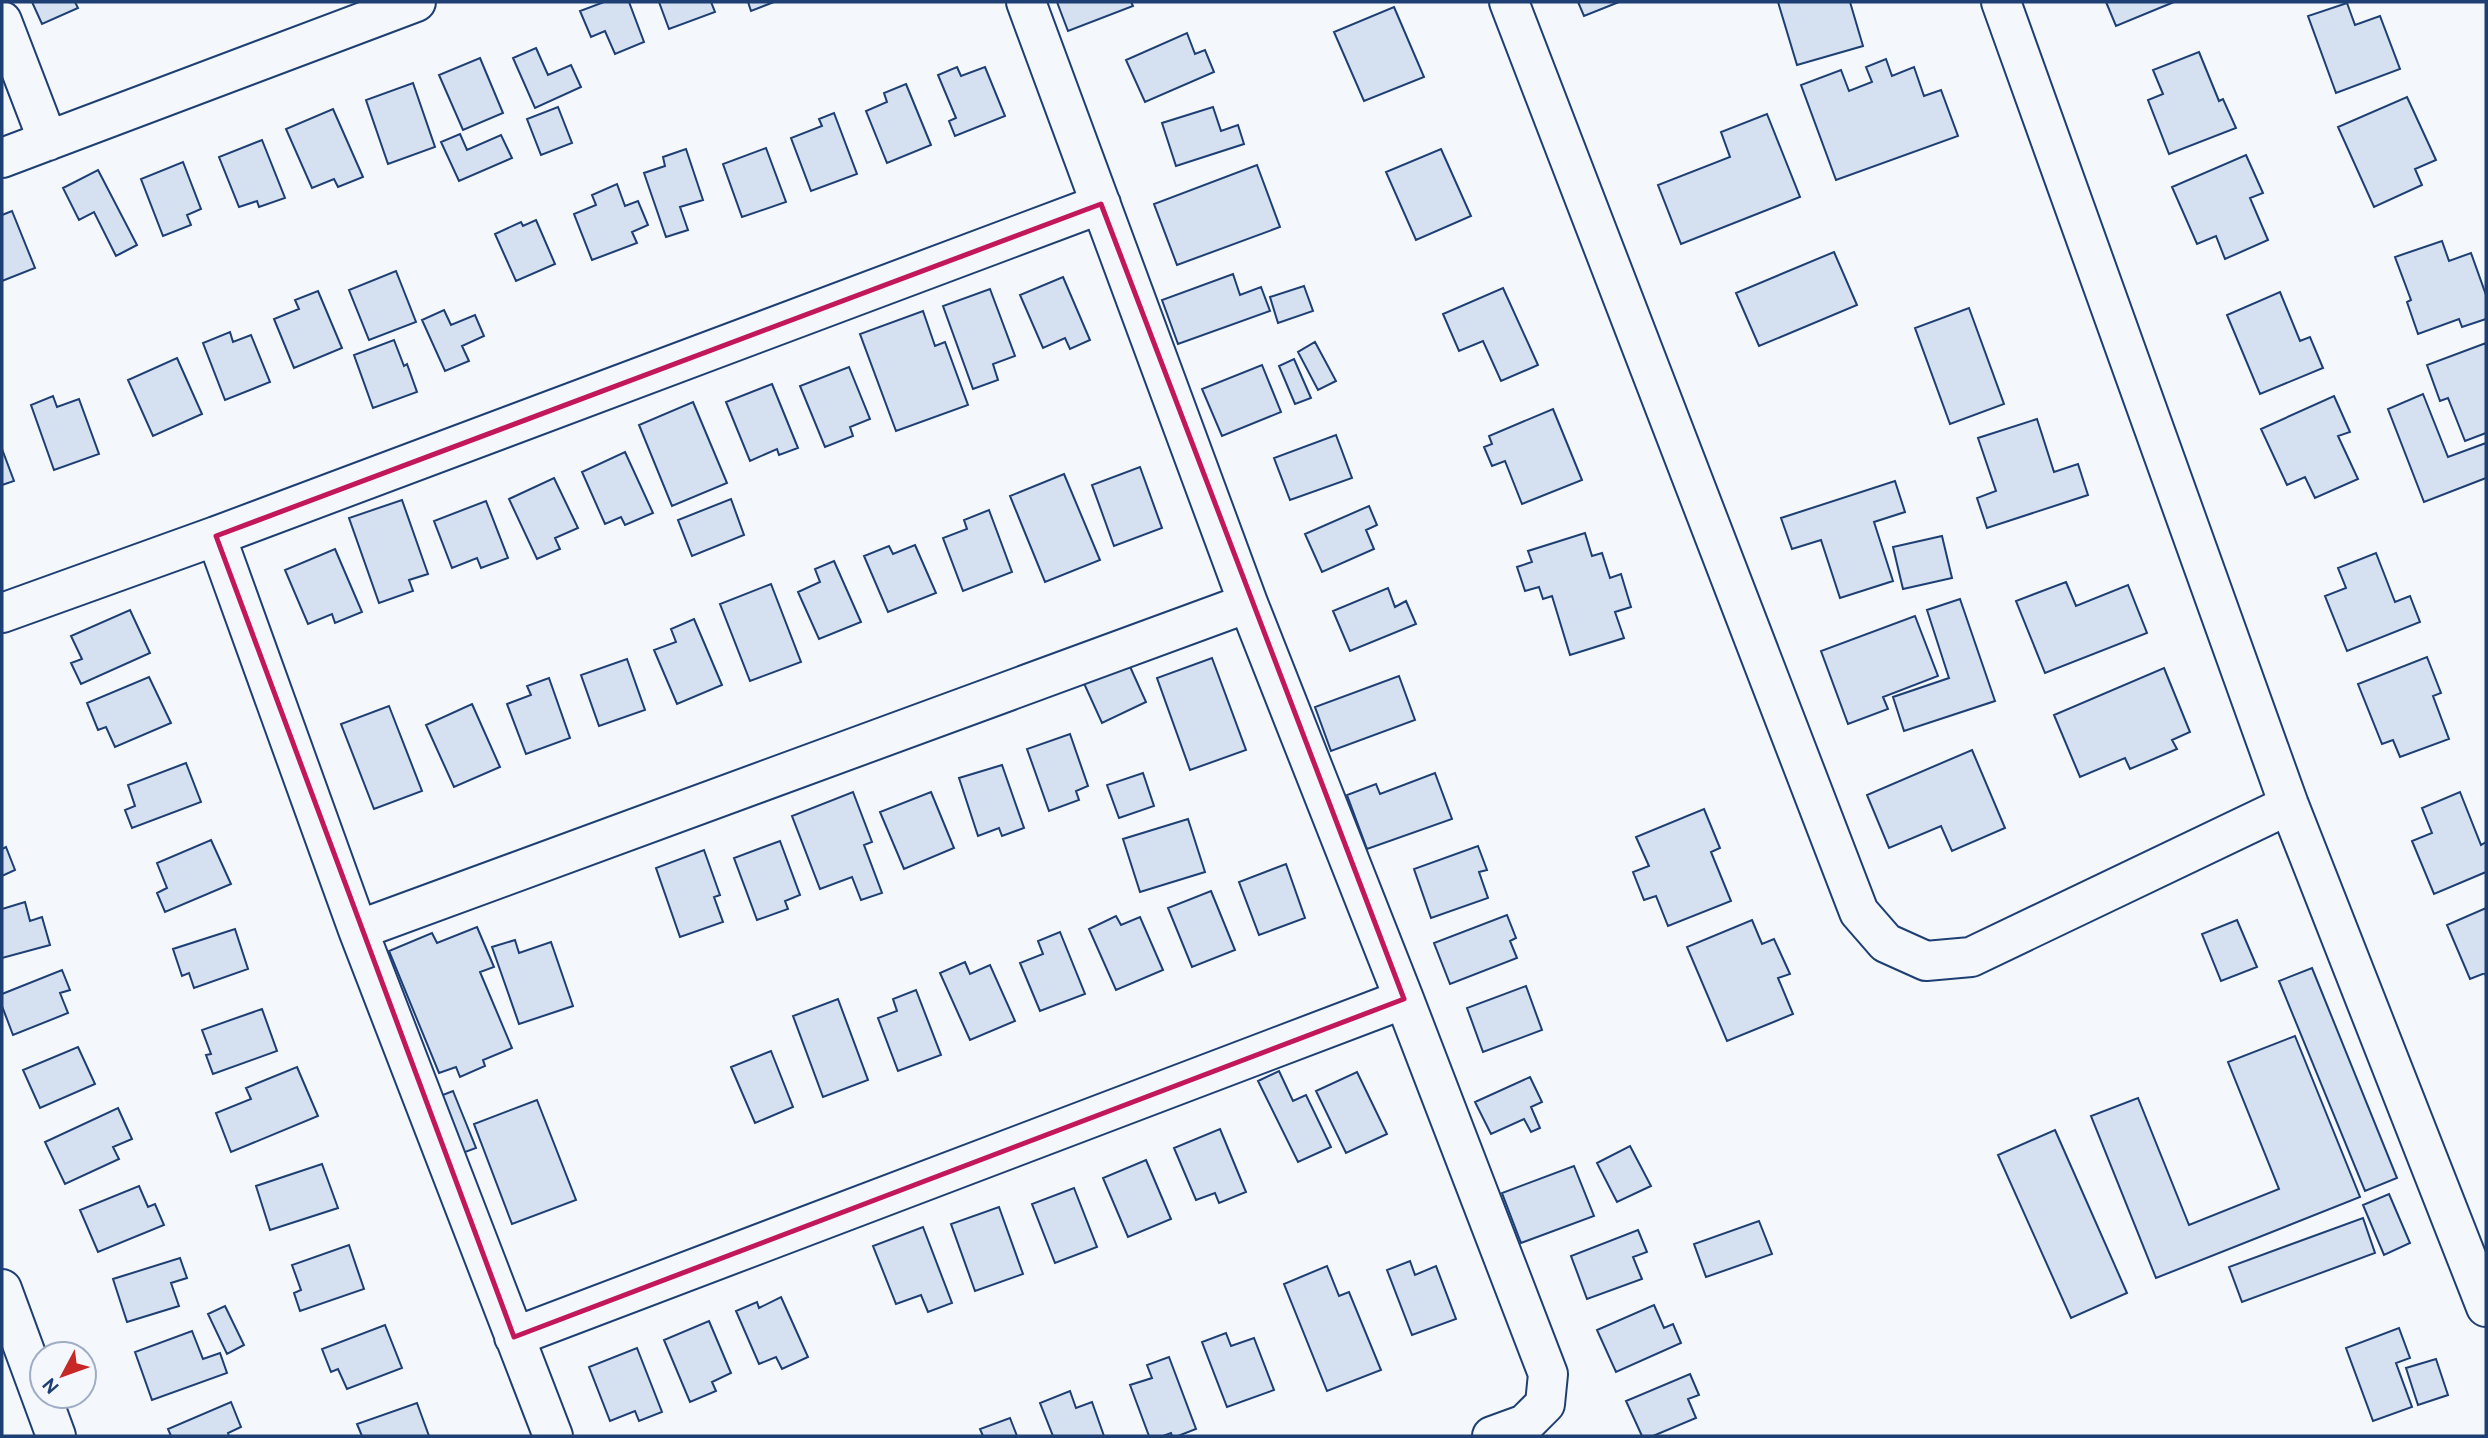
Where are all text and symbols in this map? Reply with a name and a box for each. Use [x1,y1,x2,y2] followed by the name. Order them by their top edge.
[28,1340,98,1410] north arrow
[38,1372,65,1398] text: N

